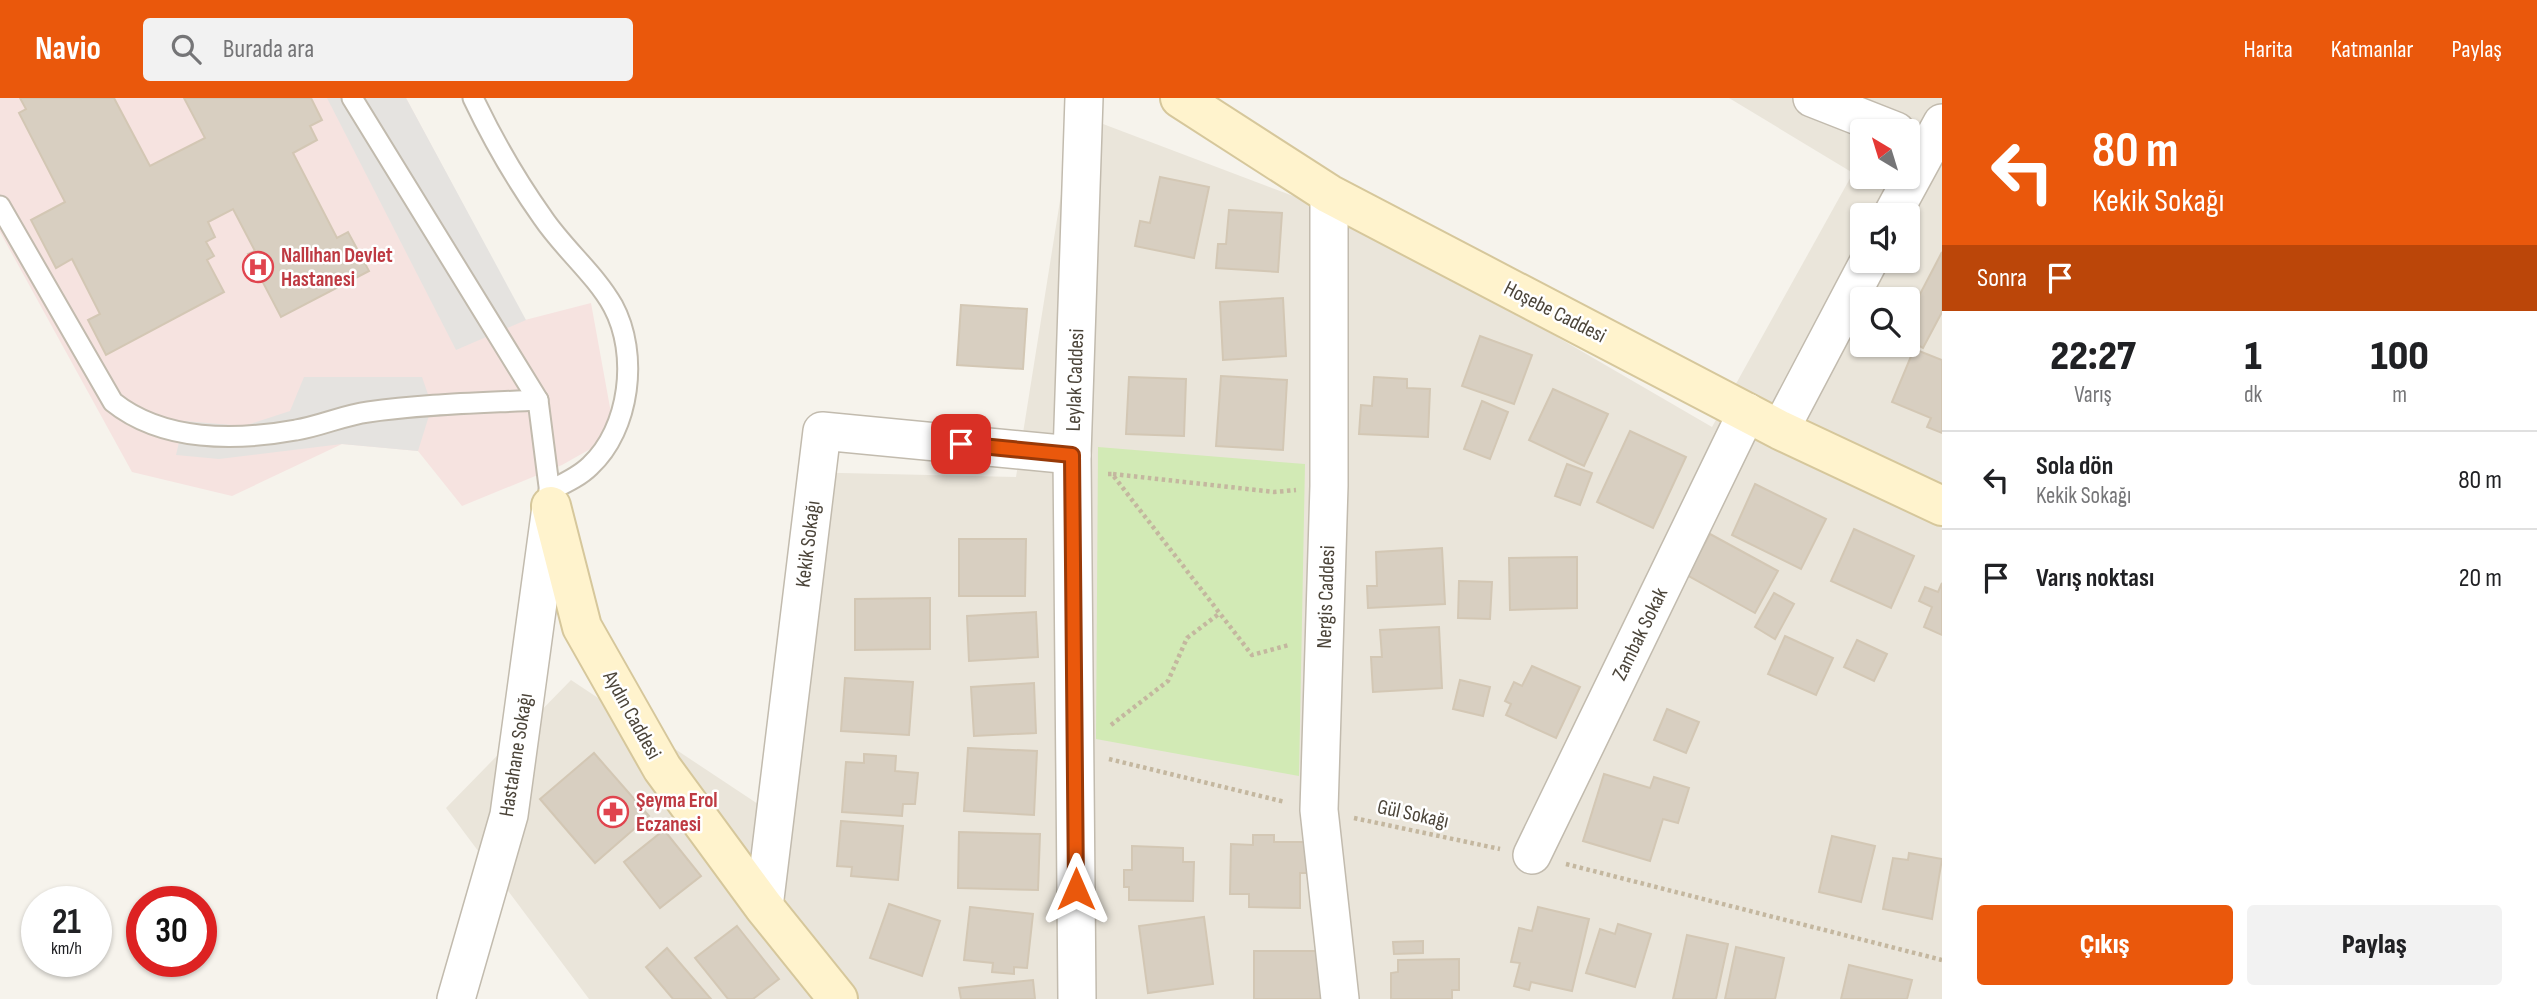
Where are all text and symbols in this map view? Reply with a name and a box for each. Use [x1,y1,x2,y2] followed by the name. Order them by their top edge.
[143,18,633,81] search box
[35,29,101,69] text: Navio
[167,30,205,68] icon: search
[223,34,314,65] text: Burada ara
[2243,35,2293,64] text: Harita
[2331,35,2414,64] text: Katmanlar
[2452,35,2502,64] text: Paylaş
[1850,119,1920,189] north arrow
[1850,119,1920,357] map controls
[2092,122,2179,181] text: 80 m
[1977,126,2068,217] icon: left
[2092,182,2225,221] text: Kekik Sokağı
[1850,203,1920,273] button: sound
[281,243,393,292] place label: Nallıhan Devlet Hastanesi
[241,250,275,284] hospital icon: Nallıhan Devlet Hastanesi
[2041,259,2079,297] icon: arrive
[1977,263,2027,294] text: Sonra
[1500,276,1610,348] street label: Hoşebe Caddesi
[1850,287,1920,357] button: search
[1061,328,1089,432] street label: Leylak Caddesi
[2050,331,2136,382] text: 22:27
[2245,331,2262,382] text: 1
[2370,331,2429,382] text: 100
[2074,381,2112,409] text: Varış
[2244,381,2262,409] text: dk
[2392,381,2407,409] text: m
[931,414,991,474] pin
[942,425,980,463] icon: arrive
[2036,451,2113,482] text: Sola dön
[1977,461,2015,499] icon: left
[2458,465,2502,496] text: 80 m
[2036,482,2131,510] text: Kekik Sokağı
[790,499,826,589] street label: Kekik Sokağı
[1312,545,1340,649] street label: Nergis Caddesi
[1977,559,2015,597] icon: arrive
[2036,563,2154,594] text: Varış noktası
[2459,563,2502,594] text: 20 m
[1607,584,1673,684] street label: Zambak Sokak
[597,666,666,763] street label: Aydın Caddesi
[494,691,538,819] street label: Hastahane Sokağı
[636,788,718,837] place label: Şeyma Erol Eczanesi
[1375,794,1451,834] street label: Gül Sokağı
[596,795,630,829] pharmacy icon: Şeyma Erol Eczanesi
[1039,852,1113,926] position arrow
[126,886,217,977] speed limit sign: 30
[52,901,81,944] text: 21
[1977,905,2233,985] button: Çıkış
[2247,905,2502,985] button: Paylaş
[51,938,82,959] text: km/h

